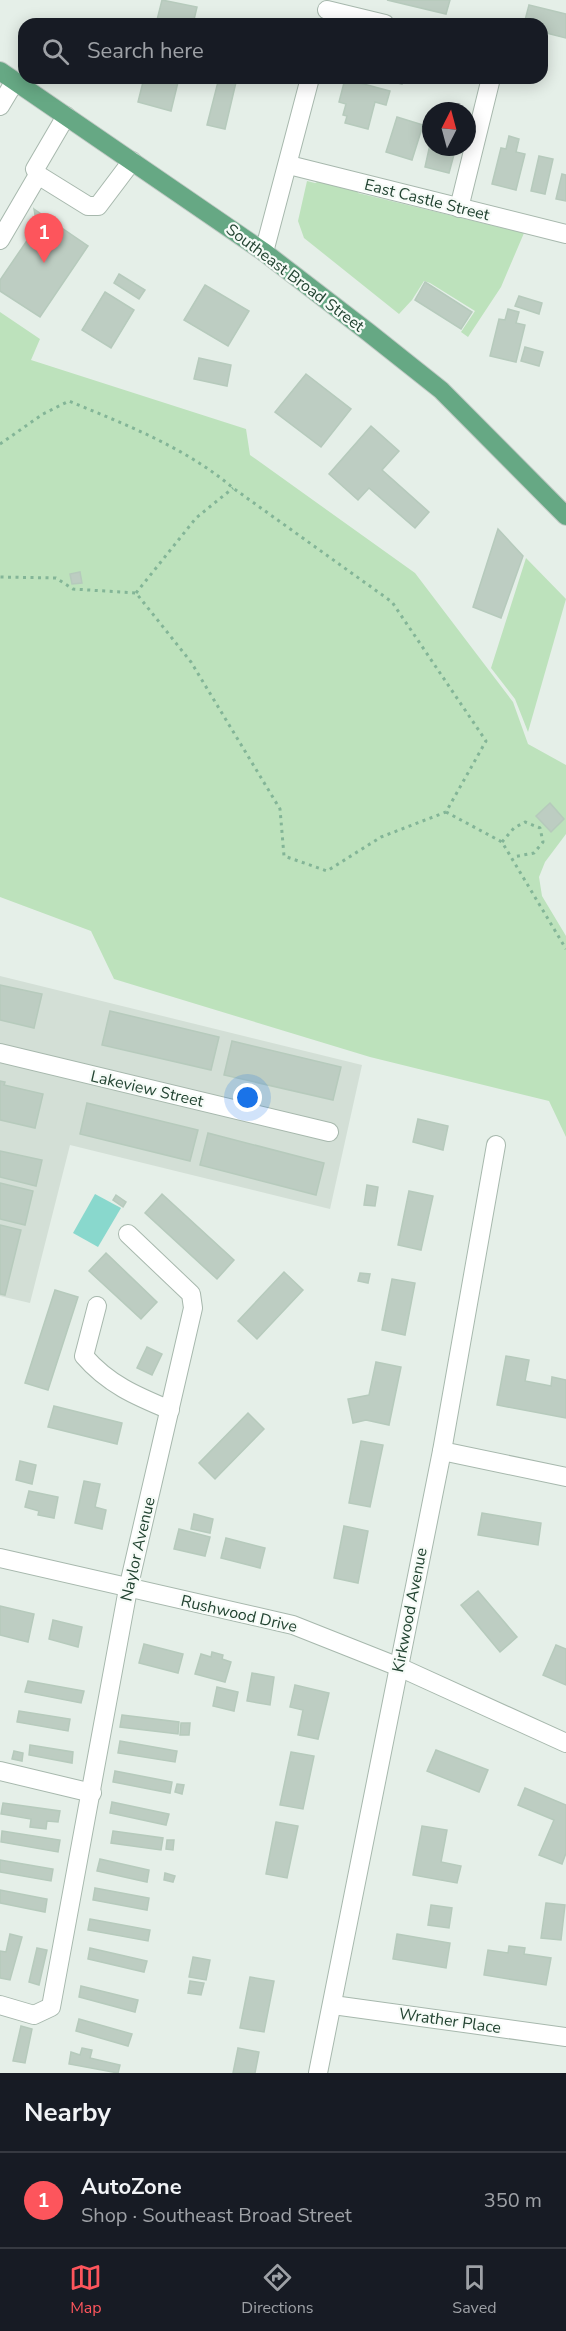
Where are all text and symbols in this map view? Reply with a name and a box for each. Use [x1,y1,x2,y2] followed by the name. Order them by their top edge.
[18,18,548,84] search box
[39,35,72,68] icon: search
[87,36,204,66] text: Search here
[422,102,476,156] north arrow
[362,174,492,226] street label: East Castle Street
[24,214,63,263] pin: 1
[221,219,369,337] street label: Southeast Broad Street
[89,1065,206,1113] street label: Lakeview Street
[233,1083,262,1112] your location
[115,1495,161,1603] street label: Naylor Avenue
[387,1546,433,1674] street label: Kirkwood Avenue
[179,1590,299,1638] street label: Rushwood Drive
[397,2003,503,2039] street label: Wrather Place
[24,2095,111,2130] text: Nearby
[81,2172,182,2202] text: AutoZone
[38,2187,50,2214] text: 1
[484,2187,542,2214] text: 350 m
[81,2202,352,2229] text: Shop · Southeast Broad Street
[69,2261,102,2319] tab: Map
[241,2261,313,2319] tab: Directions
[452,2261,497,2319] tab: Saved

